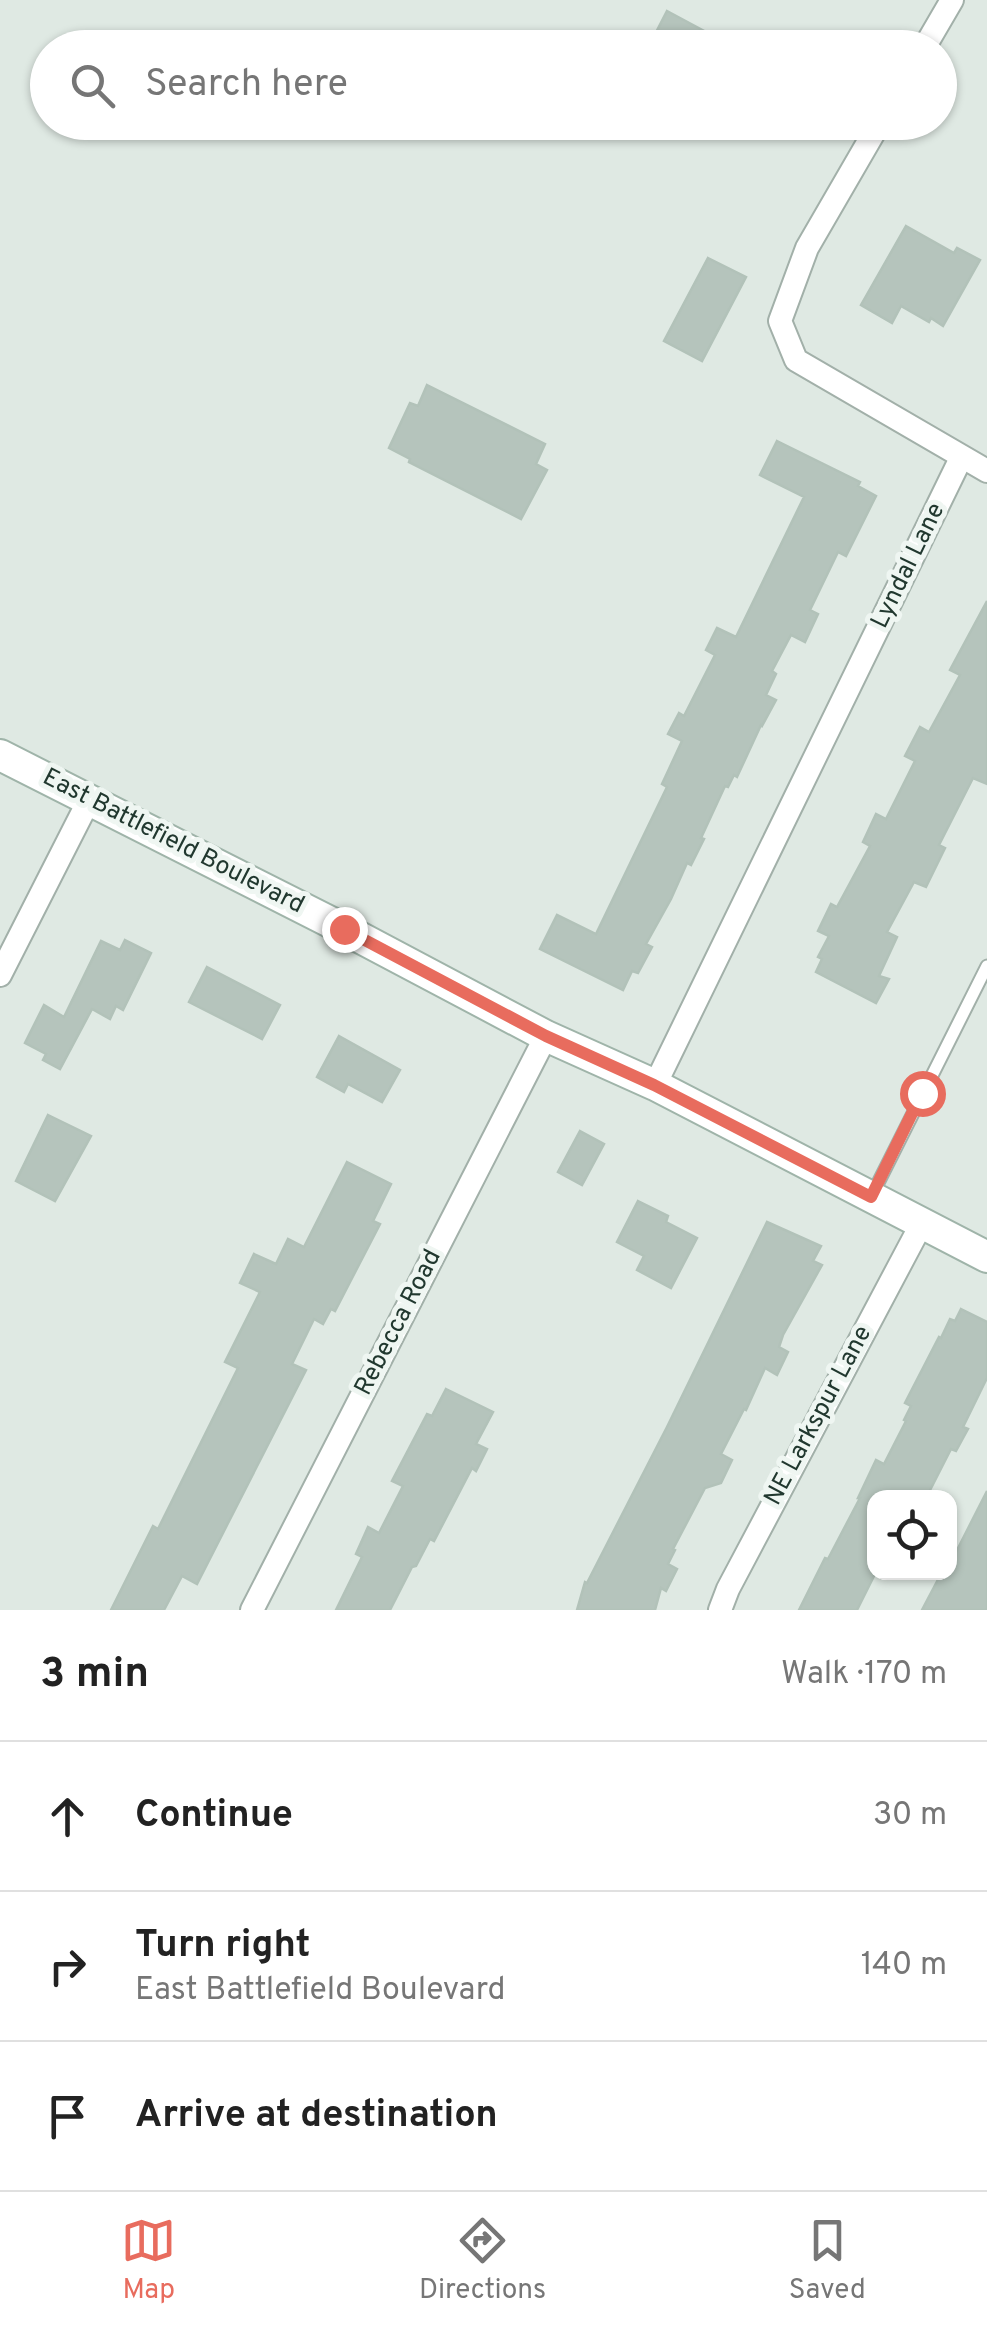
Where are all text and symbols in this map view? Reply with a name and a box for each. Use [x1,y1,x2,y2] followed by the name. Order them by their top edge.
[30,30,957,140] search box
[65,58,120,113] icon: search
[145,61,348,110] text: Search here
[865,498,953,634] street label: Lyndal Lane
[37,762,309,922] street label: East Battlefield Boulevard
[322,907,368,953] route end
[900,1071,946,1117] route start
[349,1245,449,1401] street label: Rebecca Road
[758,1320,880,1512] street label: NE Larkspur Lane
[867,1490,957,1580] map controls
[867,1490,957,1580] button: locate
[40,1649,149,1702] text: 3 min
[781,1655,947,1695] text: Walk · 170 m
[40,1789,95,1844] icon: ahead
[135,1792,293,1841] text: Continue
[873,1796,947,1836] text: 30 m
[135,1922,310,1971] text: Turn right
[40,1939,95,1994] icon: right
[861,1946,947,1986] text: 140 m
[135,1971,505,2011] text: East Battlefield Boulevard
[40,2089,95,2144] icon: arrive
[135,2092,498,2141] text: Arrive at destination
[121,2213,176,2309] tab: Map
[419,2213,546,2309] tab: Directions
[789,2213,866,2309] tab: Saved

